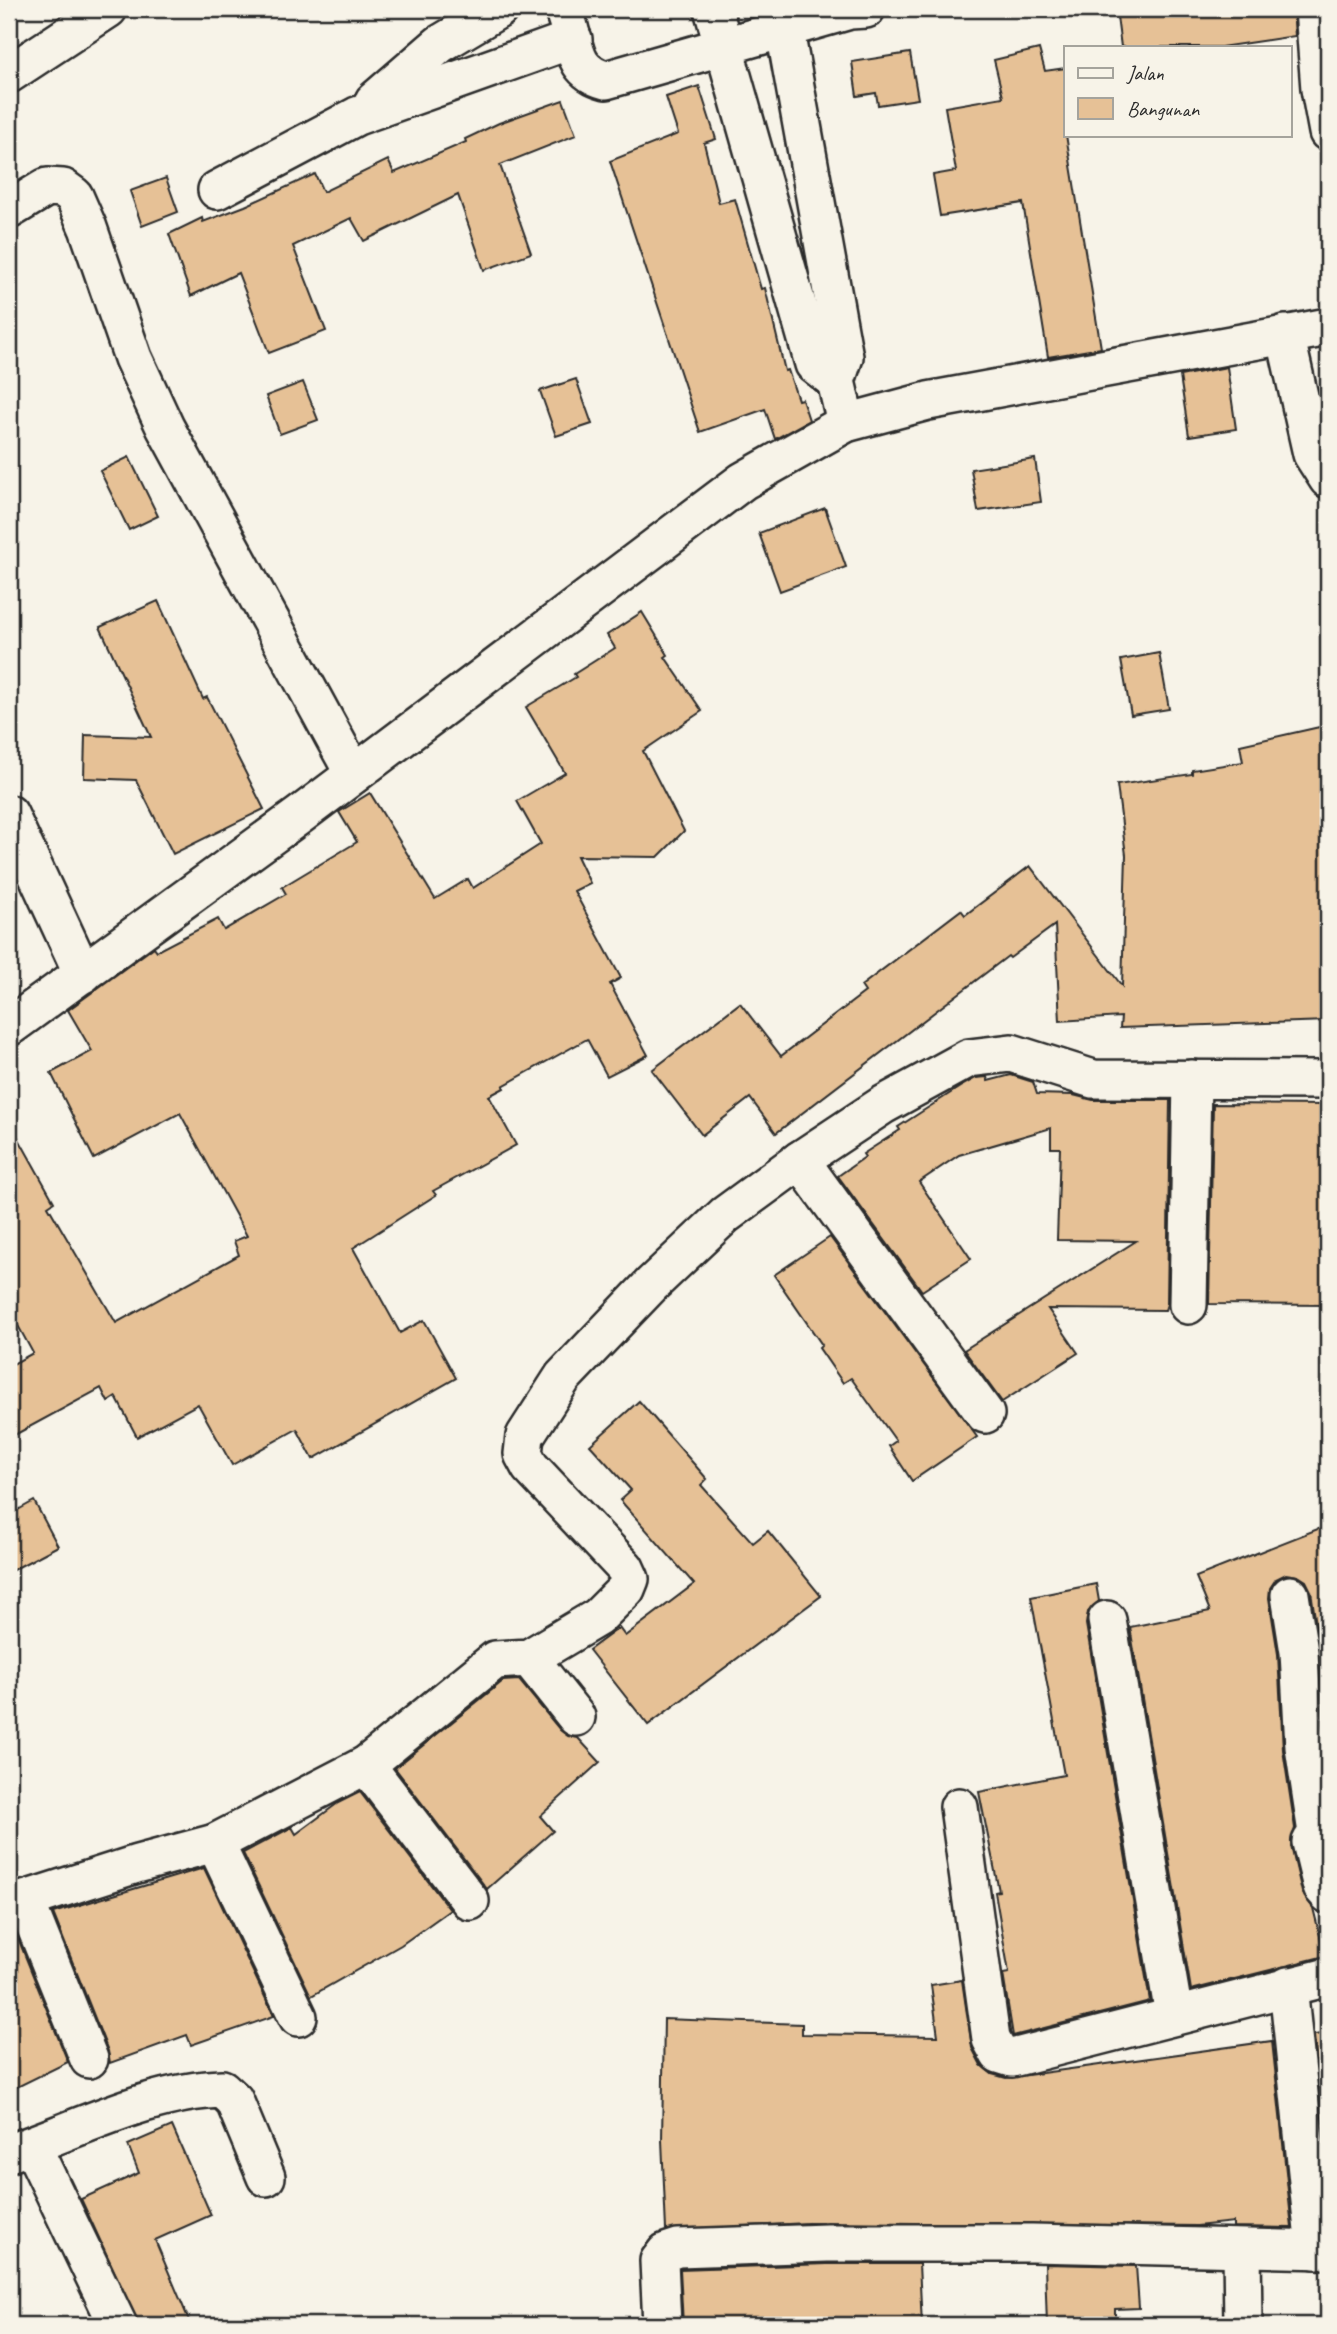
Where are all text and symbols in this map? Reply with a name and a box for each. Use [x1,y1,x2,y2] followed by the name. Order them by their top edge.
[1064,46,1292,136] legend
[1126,60,1164,86] text: Jalan
[1127,96,1200,122] text: Bangunan

